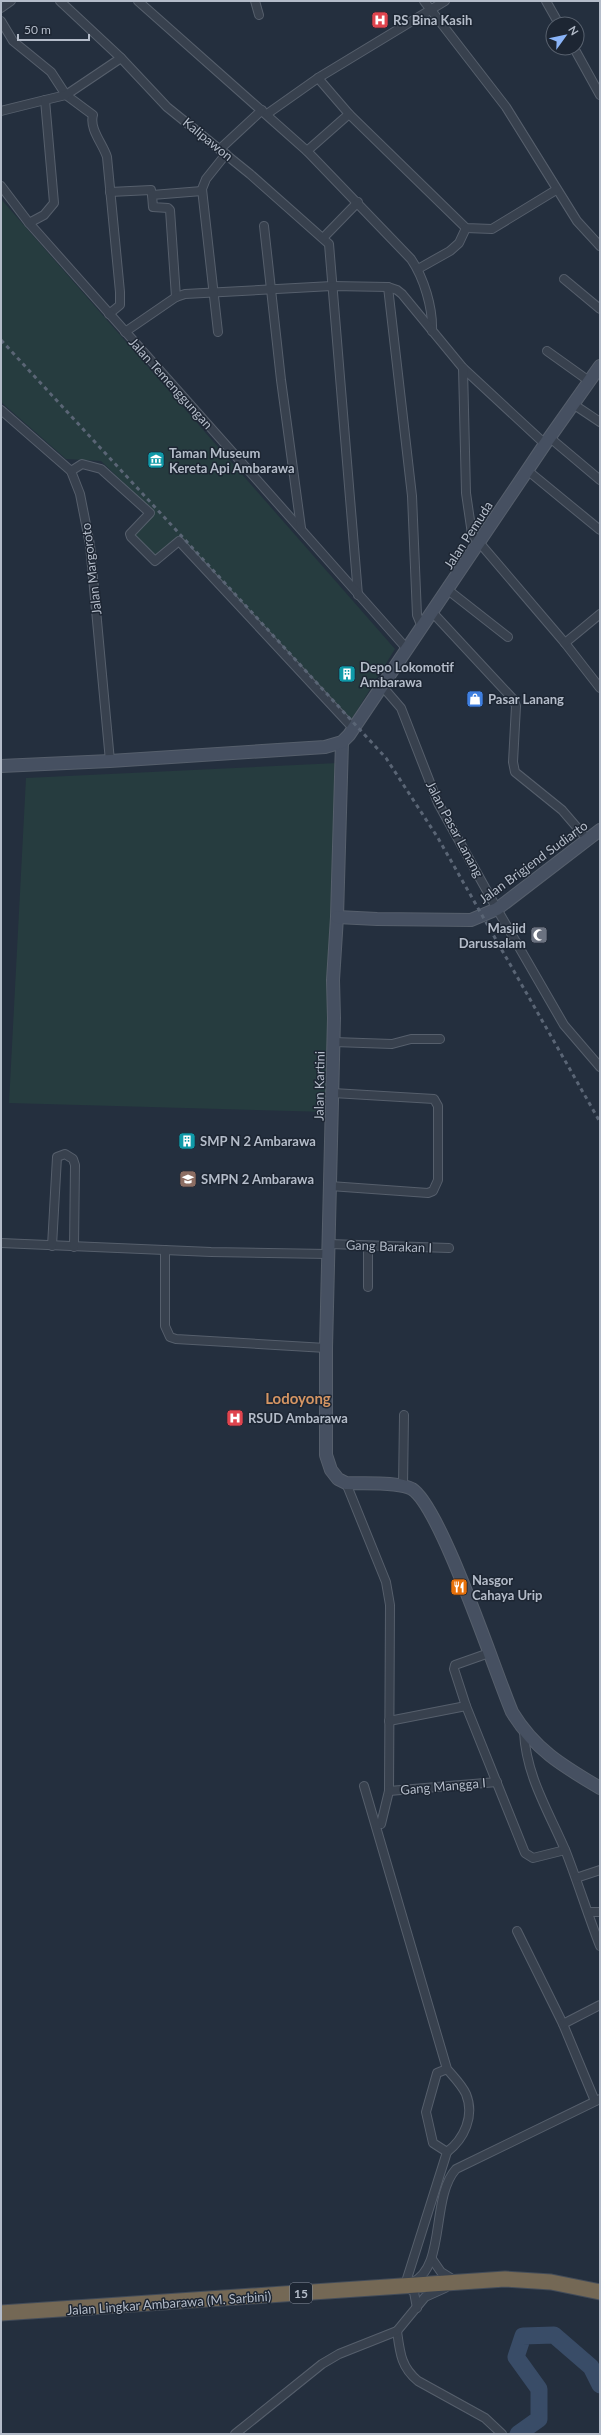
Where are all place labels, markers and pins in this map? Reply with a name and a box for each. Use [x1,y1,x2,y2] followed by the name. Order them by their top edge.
[370,10,390,30] hospital icon: RS Bina Kasih
[393,12,472,28] place label: RS Bina Kasih
[169,445,295,476] place label: Taman Museum Kereta Api Ambarawa
[146,450,166,470] museum icon: Taman Museum Kereta Api Ambarawa
[359,659,454,690] place label: Depo Lokomotif Ambarawa
[337,664,357,684] building icon: Depo Lokomotif Ambarawa
[465,689,485,709] shop icon: Pasar Lanang
[488,691,564,707] place label: Pasar Lanang
[459,920,526,951] place label: Masjid Darussalam
[529,925,549,945] mosque icon: Masjid Darussalam
[177,1131,197,1151] building icon: SMP N 2 Ambarawa
[200,1133,316,1149] place label: SMP N 2 Ambarawa
[178,1169,198,1189] school or university icon: SMPN 2 Ambarawa
[201,1171,314,1187] place label: SMPN 2 Ambarawa
[225,1408,245,1428] hospital icon: RSUD Ambarawa
[248,1410,348,1426] place label: RSUD Ambarawa
[472,1572,542,1603] place label: Nasgor Cahaya Urip
[449,1577,469,1597] restaurant icon: Nasgor Cahaya Urip

